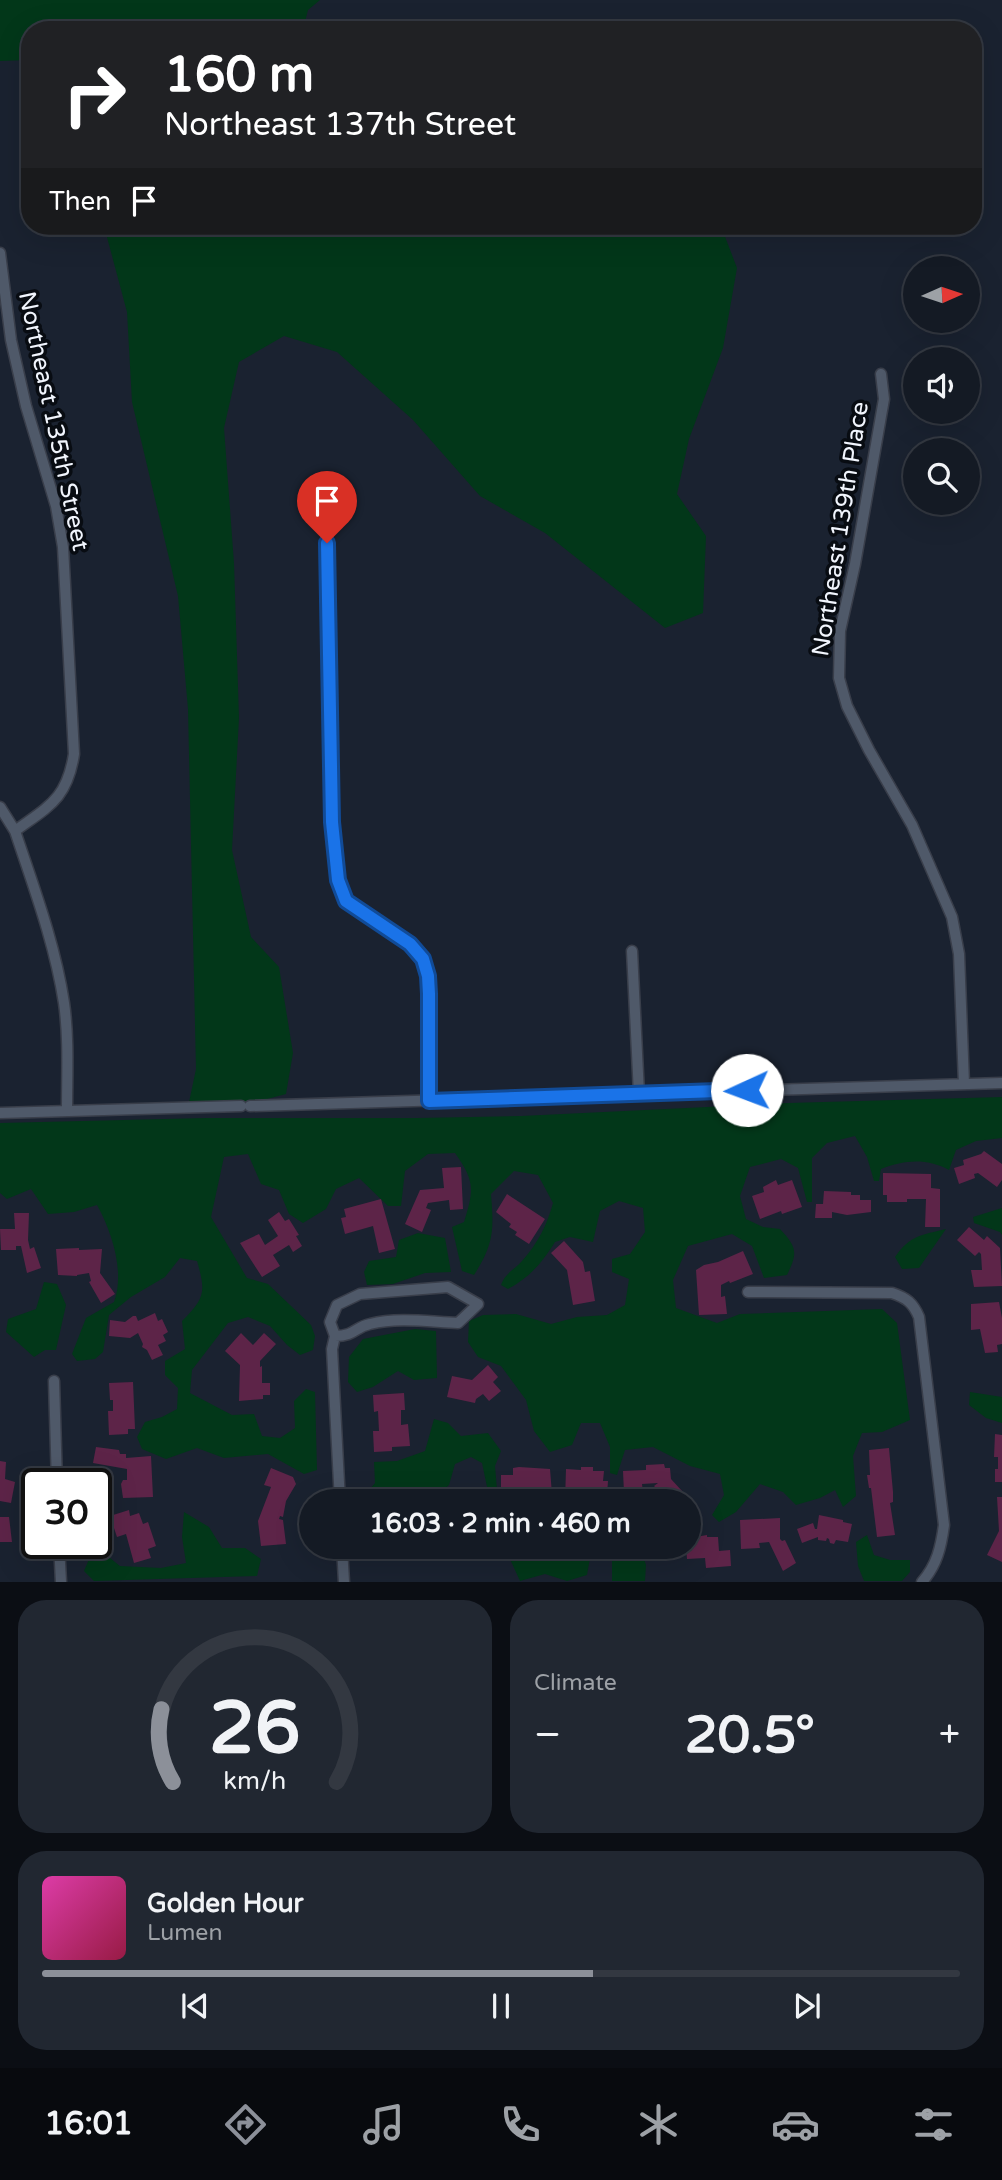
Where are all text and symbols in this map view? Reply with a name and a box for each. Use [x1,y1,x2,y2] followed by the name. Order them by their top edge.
[164,46,314,105] text: 160 m
[49,49,140,140] icon: right
[164,106,516,144] text: Northeast 137th Street
[125,182,163,220] icon: arrive
[49,186,111,217] text: Then
[903,256,980,332] north arrow
[903,256,980,515] map controls
[12,289,95,553] street label: Northeast 135th Street
[903,347,980,424] button: sound
[806,400,875,658] street label: Northeast 139th Place
[903,438,980,515] button: search
[297,471,357,543] pin
[308,482,346,520] icon: arrive
[710,1053,784,1127] position arrow
[21,1468,112,1559] speed limit sign: 30
[369,1508,631,1539] text: 16:03 · 2 min · 460 m
[534,1669,617,1697] text: Climate
[209,1686,301,1774] text: 26
[685,1704,815,1767] text: 20.5°
[534,1712,561,1758] text: −
[939,1712,960,1758] text: +
[224,1766,286,1796] text: km/h
[147,1888,304,1919] text: Golden Hour
[147,1919,222,1947] text: Lumen
[176,1987,214,2025] icon: previous
[482,1987,520,2025] icon: pause
[788,1987,826,2025] icon: next
[221,2100,270,2149] icon: directions
[359,2100,408,2149] icon: music
[496,2100,545,2149] icon: phone
[634,2100,683,2149] icon: climate
[771,2100,820,2149] icon: car
[909,2100,958,2149] icon: filters
[44,2105,133,2143] text: 16:01

